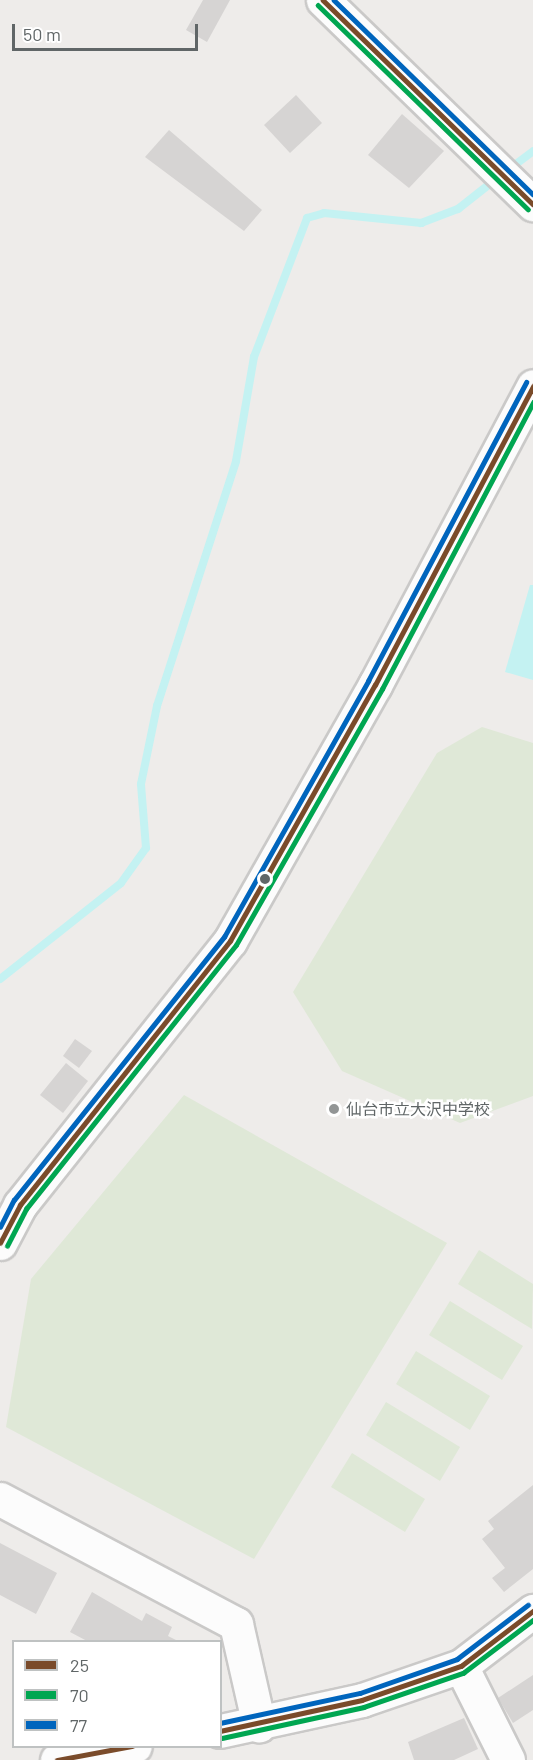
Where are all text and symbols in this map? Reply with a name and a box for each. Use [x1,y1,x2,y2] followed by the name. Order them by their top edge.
[15,12,201,50] scale bar
[23,23,61,45] text: 50 m
[259,873,271,885] unlabelled marker
[346,1099,490,1119] place label: 仙台市立大沢中学校
[327,1102,341,1116] marker: 仙台市立大沢中学校
[12,1640,222,1748] legend
[70,1654,89,1676] text: 25
[70,1684,89,1706] text: 70
[70,1714,87,1736] text: 77

